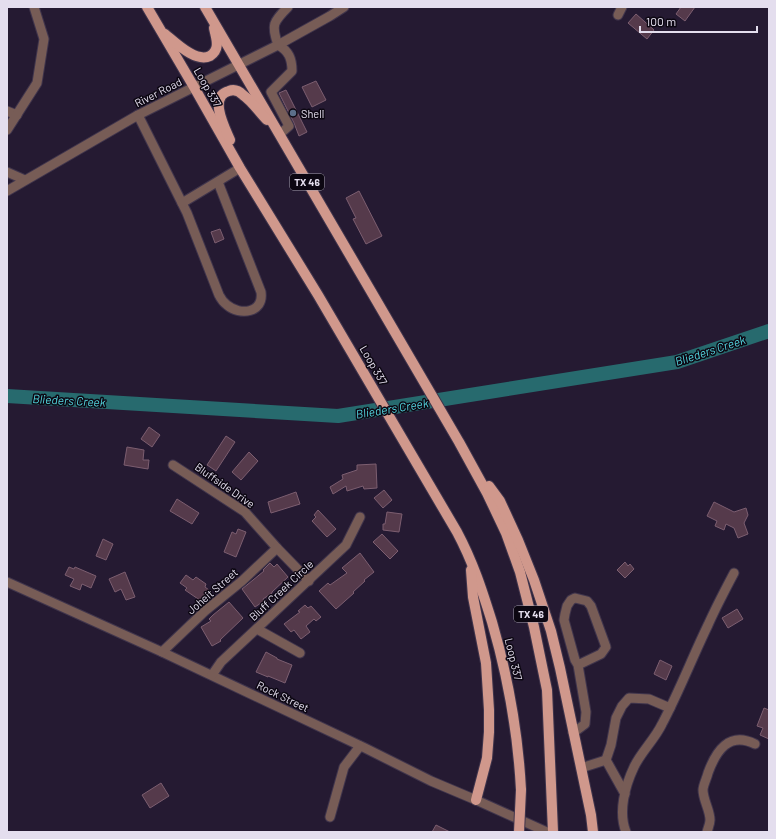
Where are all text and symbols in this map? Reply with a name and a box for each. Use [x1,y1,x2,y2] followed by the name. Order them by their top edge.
[640,8,757,34] scale bar
[646,14,676,28] text: 100 m
[192,65,224,109] street label: Loop 337
[132,75,184,109] street label: River Road
[301,107,324,120] place label: Shell
[288,108,298,118] marker: Shell
[290,174,324,190] road number: TX 46
[673,332,747,368] water label: Blieders Creek
[358,343,390,387] street label: Loop 337
[32,391,106,409] water label: Blieders Creek
[355,395,429,421] water label: Blieders Creek
[193,460,257,510] street label: Bluffside Drive
[246,557,316,623] street label: Bluff Creek Circle
[184,565,240,617] street label: Joheit Street
[514,606,548,622] road number: TX 46
[502,637,526,681] street label: Loop 337
[255,678,311,714] street label: Rock Street

